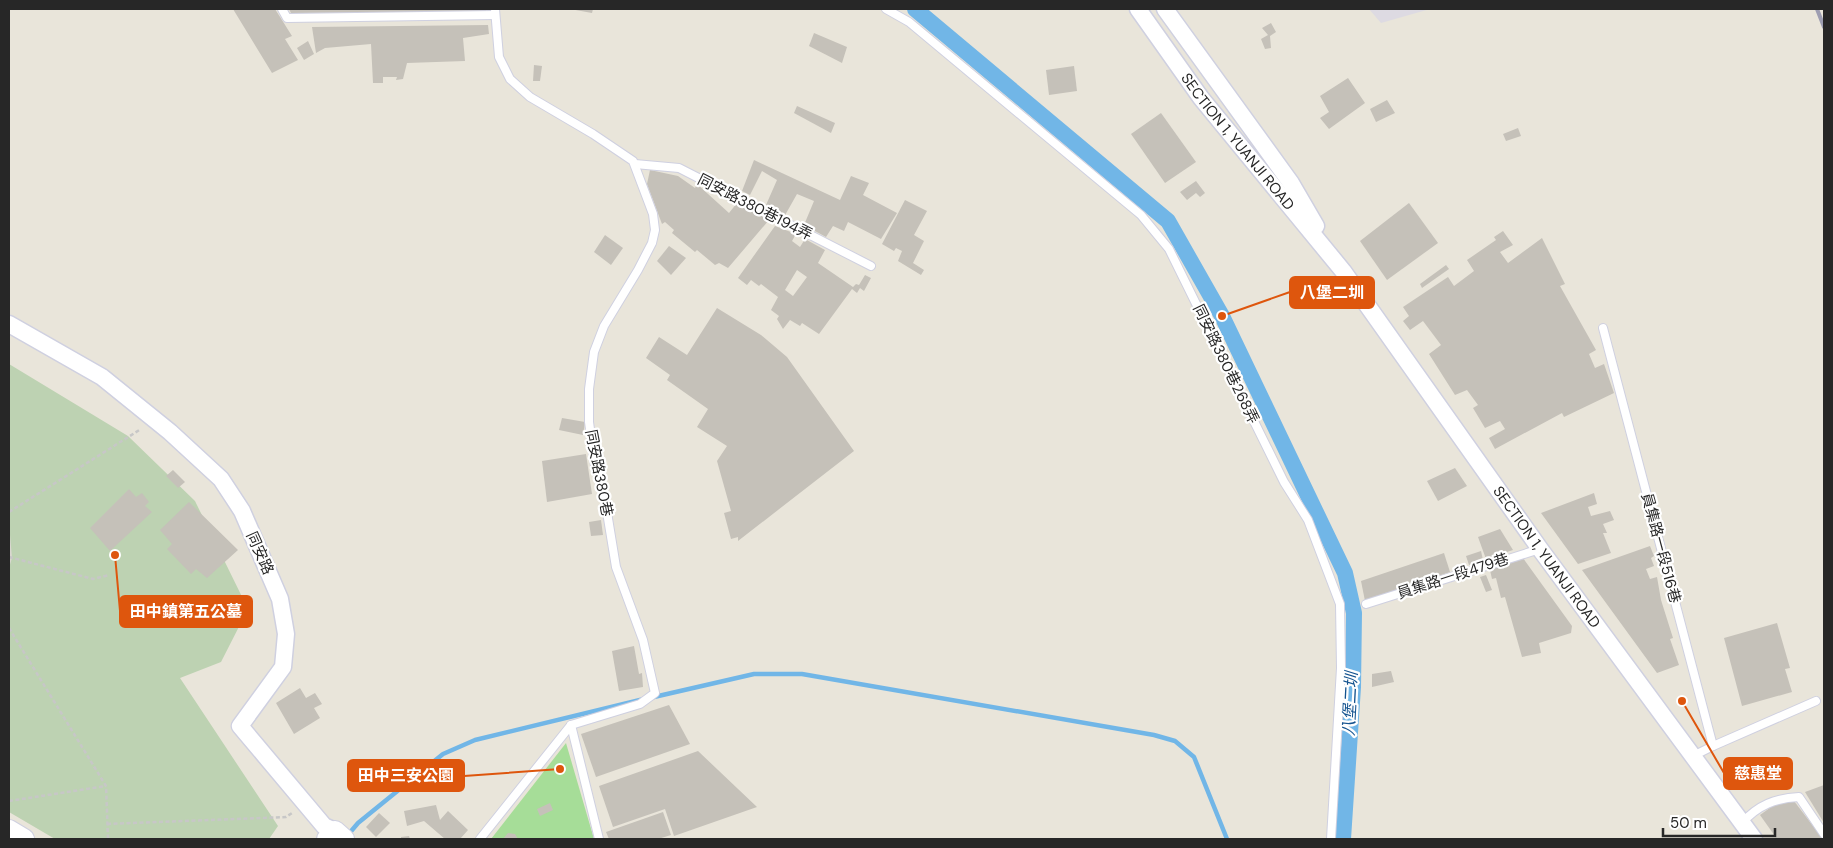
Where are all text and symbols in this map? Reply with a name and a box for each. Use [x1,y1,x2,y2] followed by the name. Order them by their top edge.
[1176,69,1299,214] street label: SECTION 1, YUANJI ROAD
[694,169,816,245] street label: 同安路380巷194弄
[1290,277,1374,308] callout: 八堡二圳
[1300,282,1364,303] text: 八堡二圳
[1188,301,1264,427] street label: 同安路380巷268弄
[581,428,617,518] street label: 同安路380巷
[1489,482,1605,632] street label: SECTION 1, YUANJI ROAD
[1637,491,1685,605] street label: 員集路一段516巷
[242,528,278,578] street label: 同安路
[1395,549,1511,603] street label: 員集路一段479巷
[120,596,252,627] callout: 田中鎮第五公墓
[130,601,242,622] text: 田中鎮第五公墓
[1338,670,1362,737] water label: 八堡二圳
[1724,758,1792,789] callout: 慈惠堂
[348,760,464,791] callout: 田中三安公園
[1734,763,1782,784] text: 慈惠堂
[358,765,454,786] text: 田中三安公園
[1663,806,1776,838] scale bar
[1670,813,1707,833] text: 50 m

